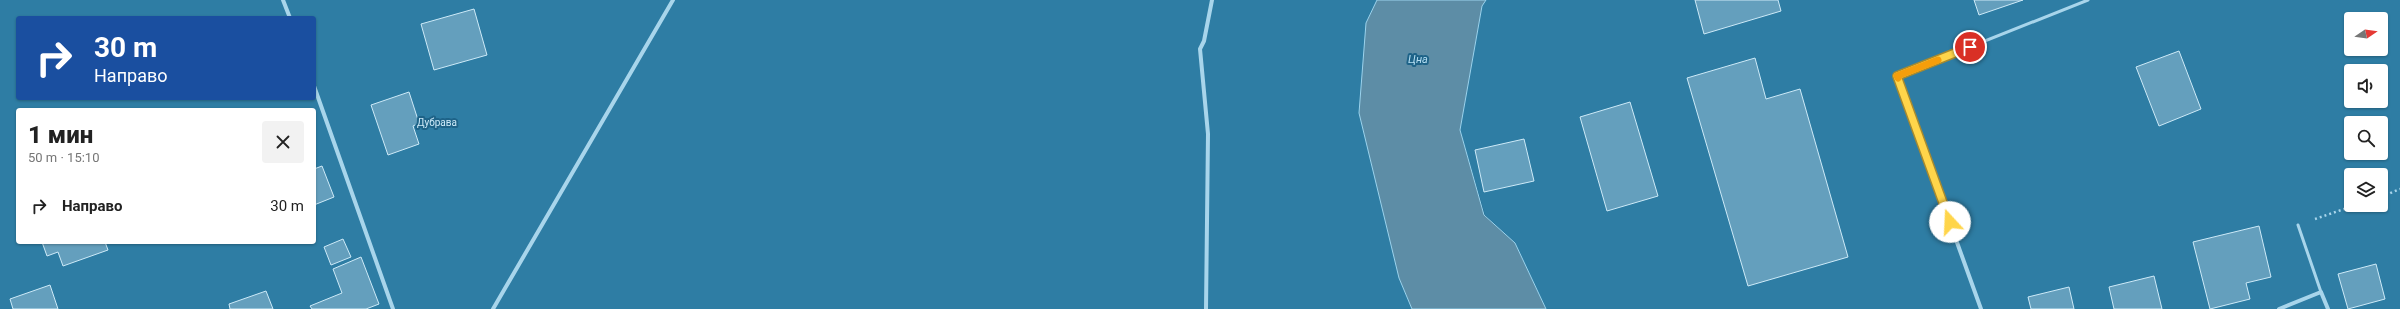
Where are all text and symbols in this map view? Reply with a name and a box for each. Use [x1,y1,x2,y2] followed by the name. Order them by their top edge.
[2344,12,2388,56] north arrow
[2344,12,2388,212] map controls
[1953,30,1987,64] pin
[94,31,157,64] text: 30 m
[28,32,80,84] icon: right
[1959,36,1981,58] icon: arrive
[1408,53,1428,66] water label: Цна
[2344,64,2388,108] button: sound
[94,65,167,86] text: Направо
[2344,116,2388,160] button: search
[417,117,457,128] park label: Дубрава
[28,121,93,149] text: 1 мин
[262,121,304,163] button: close
[28,150,99,165] text: 50 m · 15:10
[2344,168,2388,212] button: layers
[28,195,50,217] icon: right
[62,197,123,215] text: Направо
[270,197,304,215] text: 30 m
[1929,201,1971,243] position arrow

